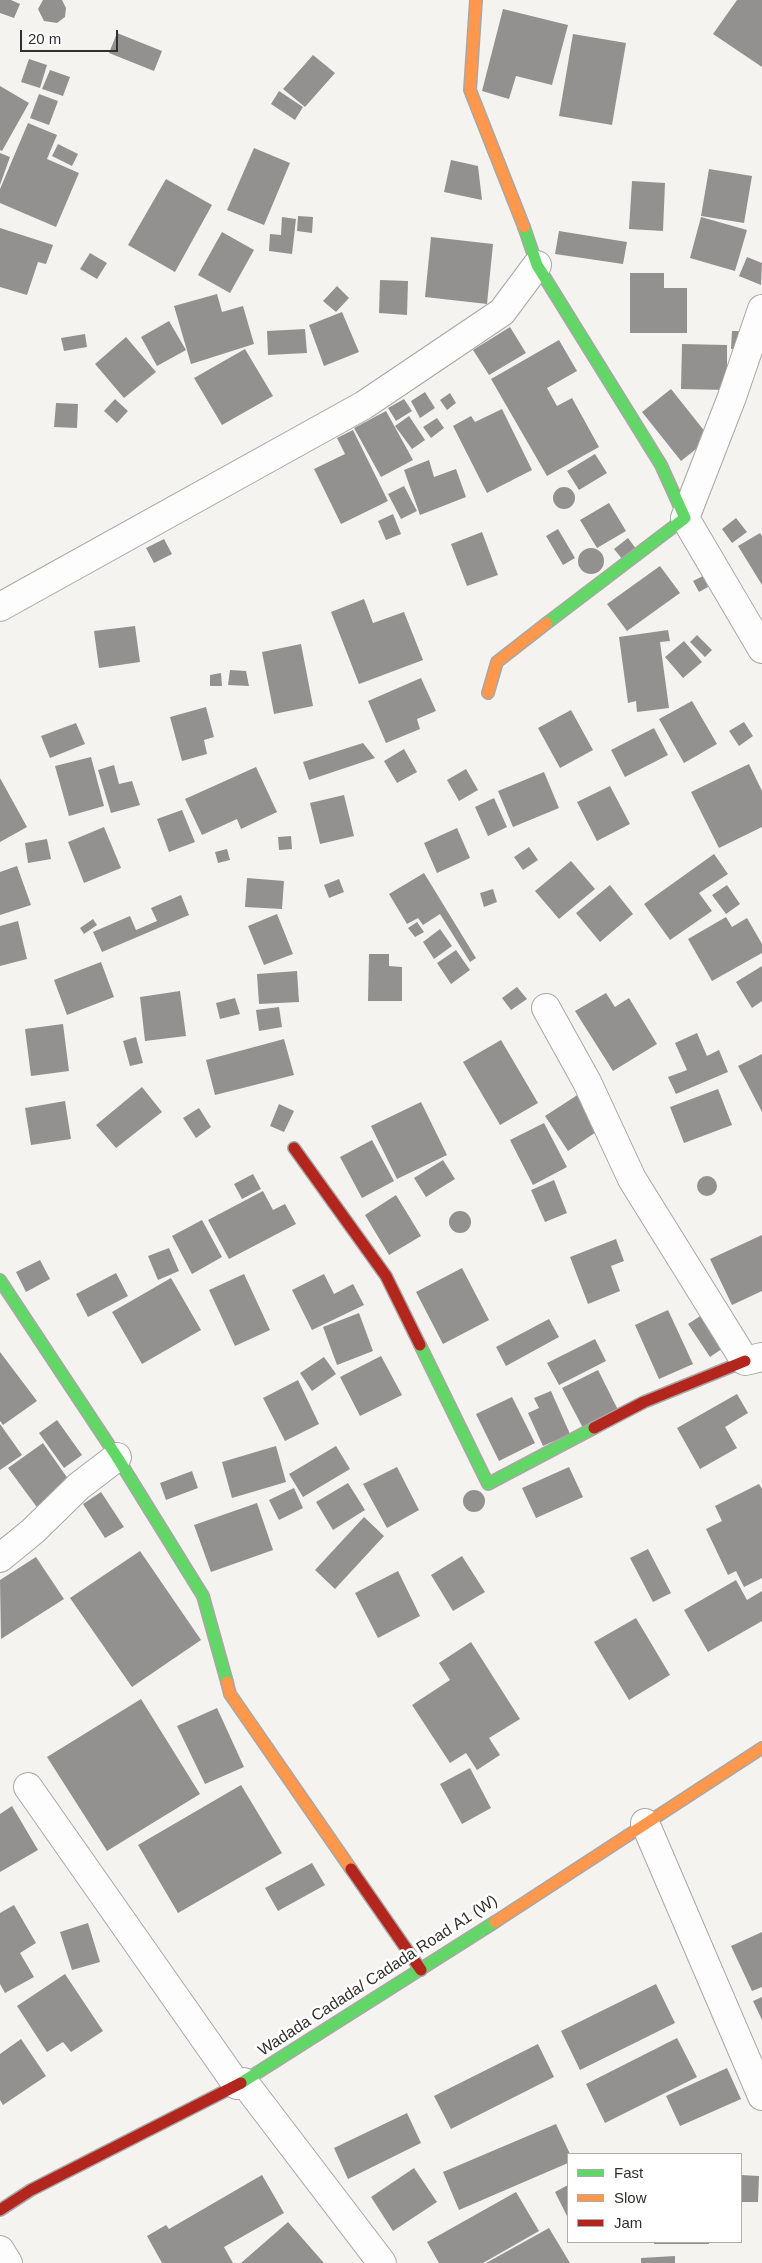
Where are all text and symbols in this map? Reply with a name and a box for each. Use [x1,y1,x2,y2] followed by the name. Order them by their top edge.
[22,20,120,52] scale bar
[28,30,61,47] text: 20 m
[255,1891,501,2061] street label: Wadada Cadada/ Cadada Road A1 (W)
[567,2153,742,2243] legend
[614,2164,643,2181] text: Fast
[614,2189,647,2206] text: Slow
[614,2214,642,2231] text: Jam

